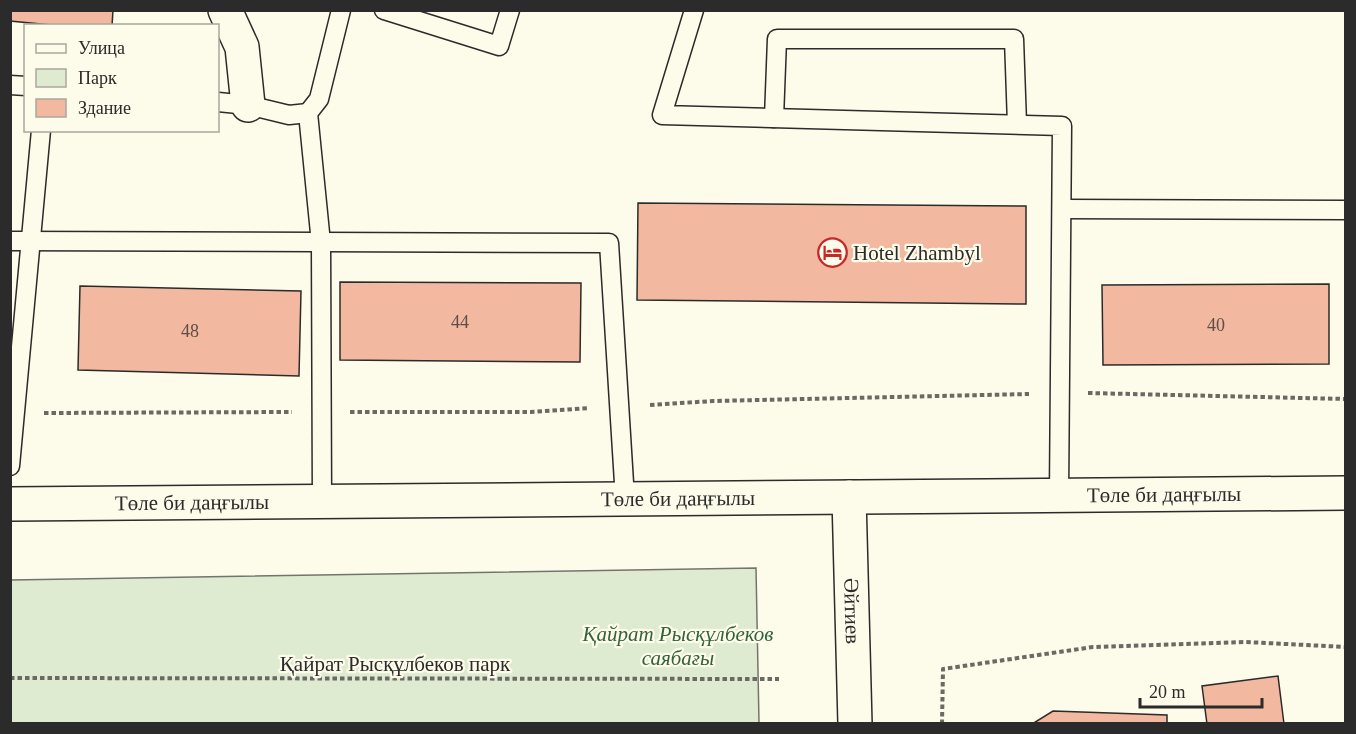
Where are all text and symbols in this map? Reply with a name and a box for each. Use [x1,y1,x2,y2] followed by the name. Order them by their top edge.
[24,24,219,132] legend
[78,38,125,58] text: Улица
[78,68,117,88] text: Парк
[78,98,131,118] text: Здание
[816,237,848,269] hotel icon: Hotel Zhambyl
[853,241,981,265] place label: Hotel Zhambyl
[451,312,469,332] house number: 44
[1207,315,1225,335] house number: 40
[181,321,199,341] house number: 48
[1087,482,1241,507] street label: Төле би даңғылы
[601,486,755,511] street label: Төле би даңғылы
[115,490,269,515] street label: Төле би даңғылы
[839,578,865,644] street label: Әйтиев
[582,622,774,670] park label: Қайрат Рысқұлбеков саябағы
[280,652,511,676] street label: Қайрат Рысқұлбеков парк
[1140,671,1262,709] scale bar
[1149,682,1186,702] text: 20 m

